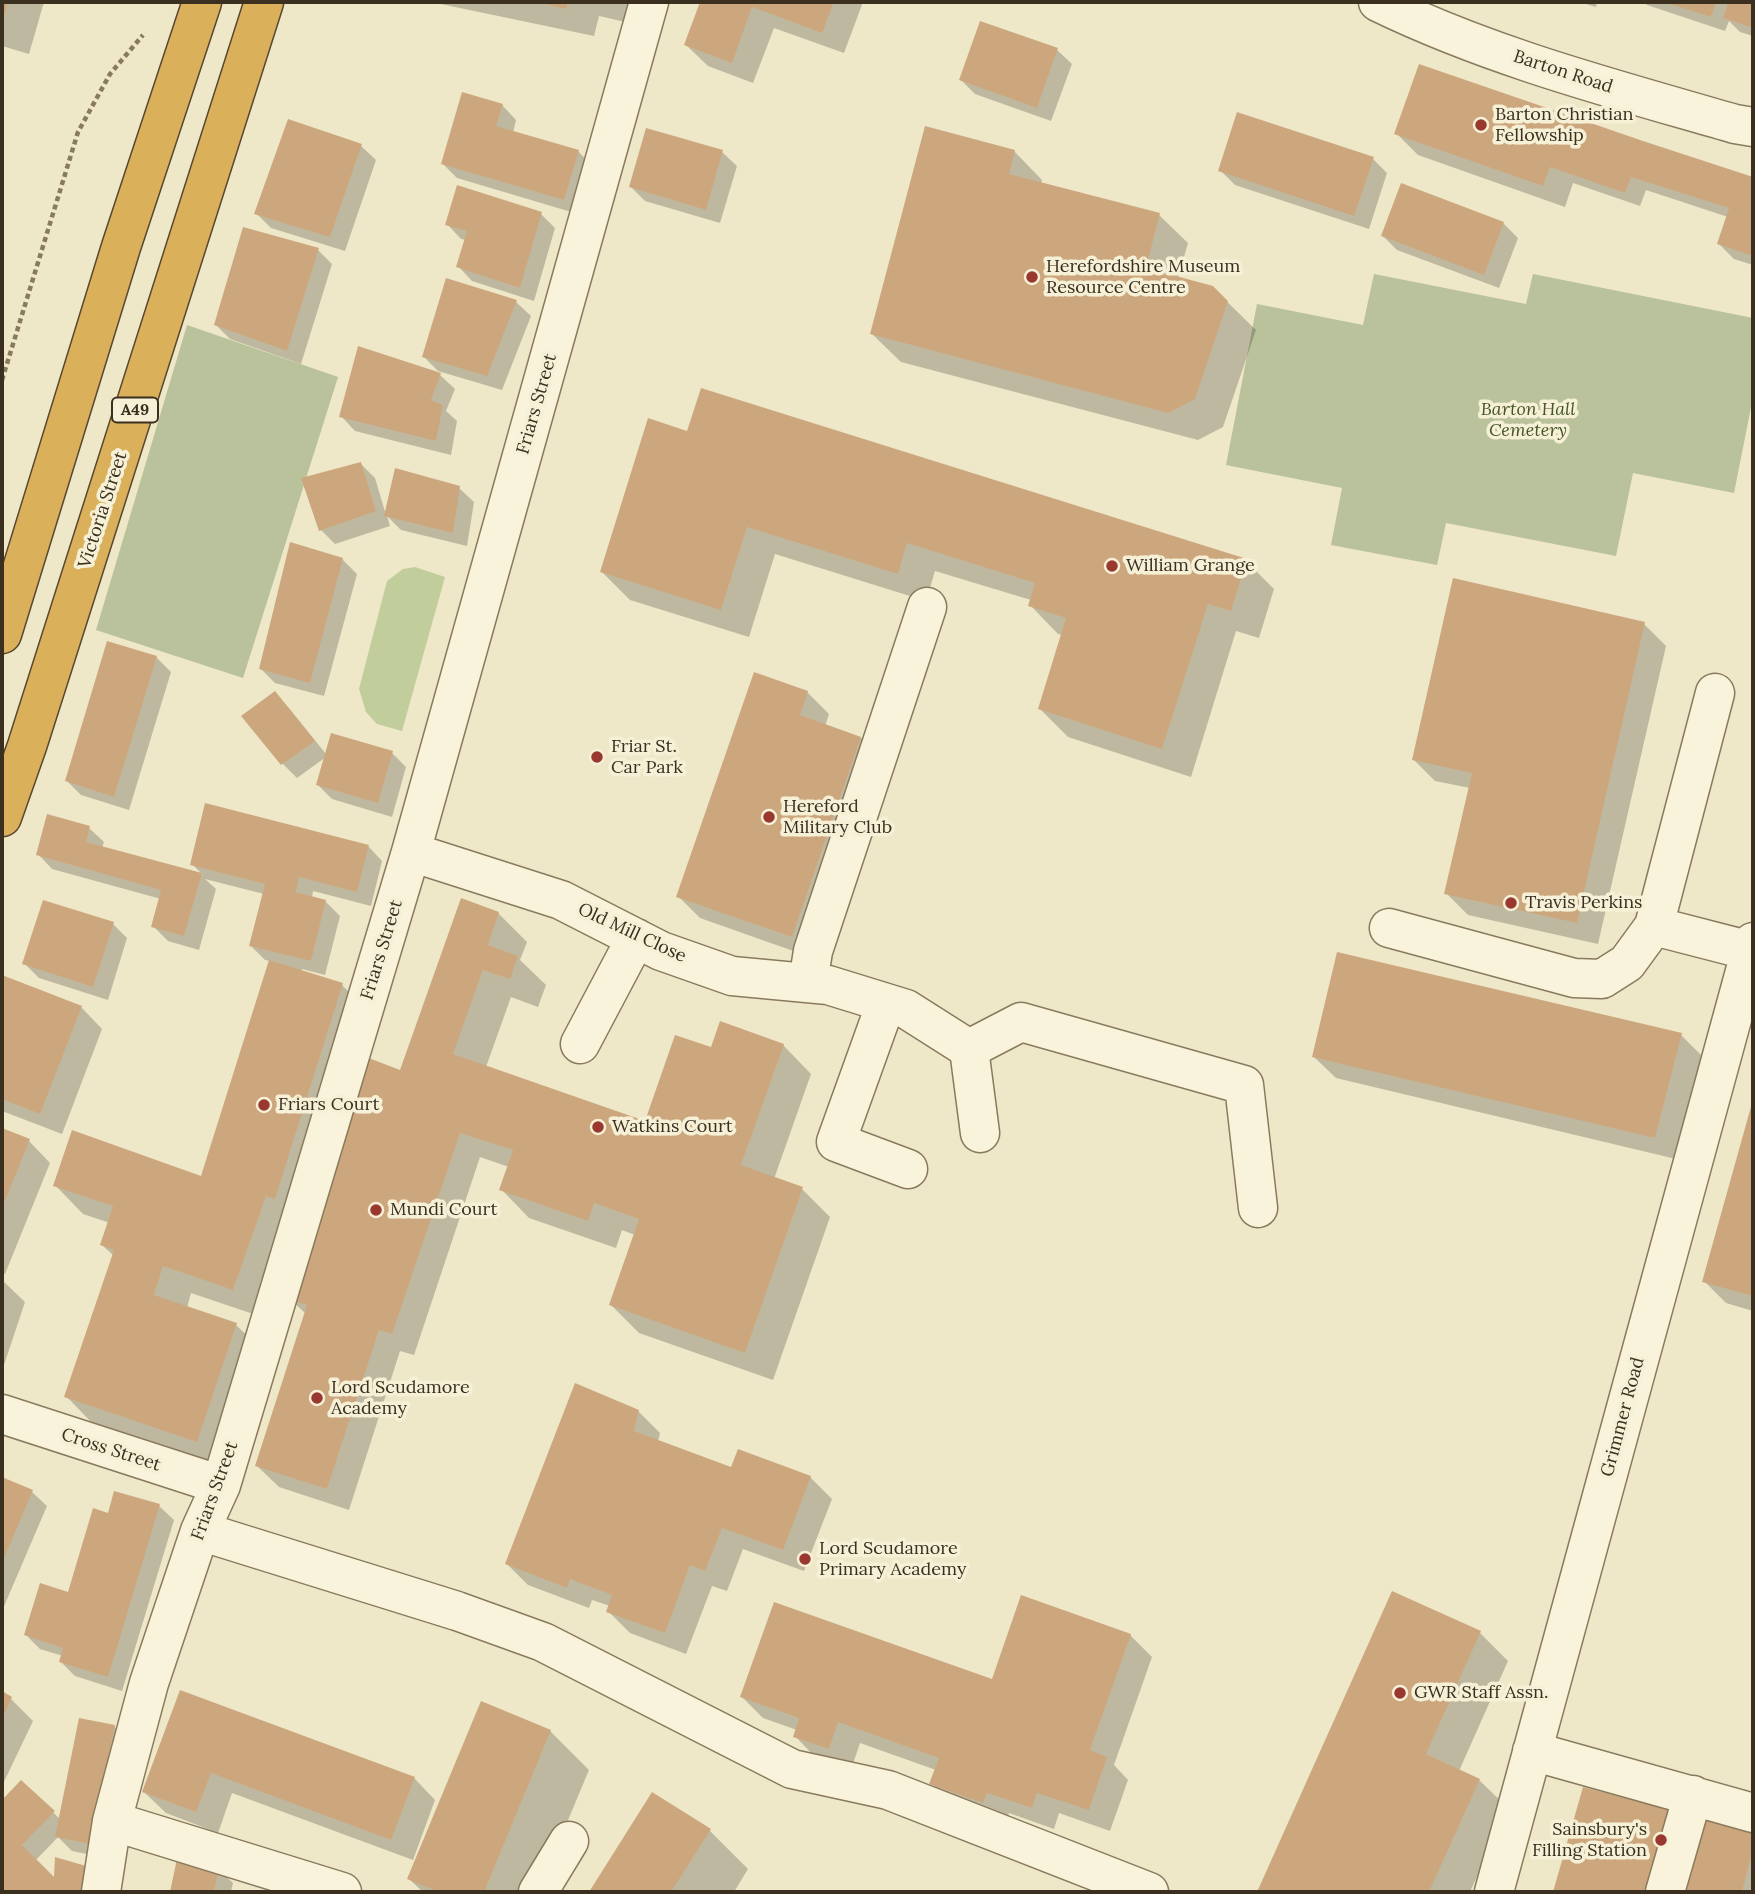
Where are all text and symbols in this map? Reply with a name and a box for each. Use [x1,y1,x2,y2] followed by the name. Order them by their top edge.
[1511,46,1615,98] street label: Barton Road
[1495,104,1633,146] place label: Barton Christian Fellowship
[1473,117,1489,133] marker: Barton Christian Fellowship
[1046,256,1240,298] place label: Herefordshire Museum Resource Centre
[1024,269,1040,285] marker: Herefordshire Museum Resource Centre
[512,351,562,457] street label: Friars Street
[112,398,158,422] road number: A49
[1481,399,1575,442] park label: Barton Hall Cemetery
[74,449,132,571] street label: Victoria Street
[1126,555,1255,577] place label: William Grange
[1104,558,1120,574] marker: William Grange
[611,736,683,778] place label: Friar St. Car Park
[589,749,605,765] marker: Friar St. Car Park
[783,796,892,838] place label: Hereford Military Club
[761,809,777,825] marker: Hereford Military Club
[1525,892,1642,914] place label: Travis Perkins
[1503,895,1519,911] marker: Travis Perkins
[357,897,407,1003] street label: Friars Street
[574,899,690,967] street label: Old Mill Close
[278,1094,379,1116] place label: Friars Court
[256,1097,272,1113] marker: Friars Court
[612,1116,733,1138] place label: Watkins Court
[590,1119,606,1135] marker: Watkins Court
[390,1199,497,1221] place label: Mundi Court
[368,1202,384,1218] marker: Mundi Court
[1597,1355,1649,1479] street label: Grimmer Road
[331,1377,470,1420] place label: Lord Scudamore Academy
[309,1390,325,1406] marker: Lord Scudamore Academy
[59,1424,163,1476] street label: Cross Street
[187,1439,243,1543] street label: Friars Street
[819,1538,967,1580] place label: Lord Scudamore Primary Academy
[797,1551,813,1567] marker: Lord Scudamore Primary Academy
[1414,1682,1548,1704] place label: GWR Staff Assn.
[1392,1685,1408,1701] marker: GWR Staff Assn.
[1532,1819,1647,1862] place label: Sainsbury's Filling Station
[1653,1832,1669,1848] marker: Sainsbury's Filling Station

